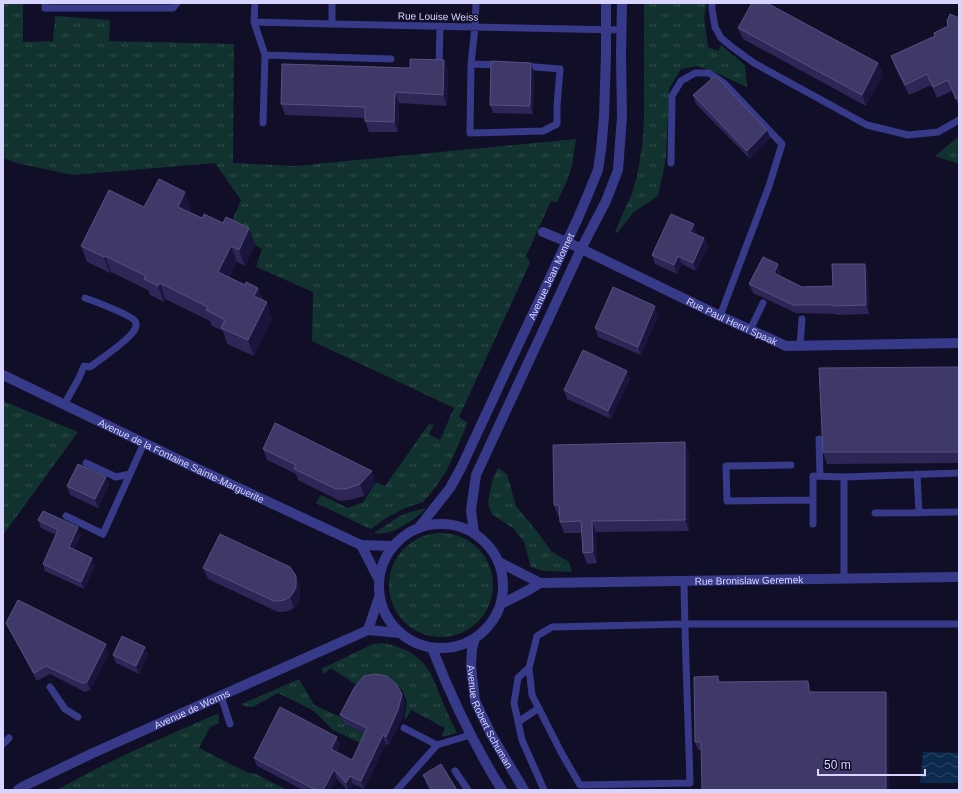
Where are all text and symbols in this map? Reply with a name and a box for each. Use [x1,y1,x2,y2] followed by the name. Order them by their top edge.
[398,10,478,23] street label: Rue Louise Weiss
[526,231,576,321] street label: Avenue Jean Monnet
[685,296,780,348] street label: Rue Paul Henri Spaak
[97,417,266,505] street label: Avenue de la Fontaine Sainte-Marguerite
[695,574,804,587] street label: Rue Bronislaw Geremek
[465,664,515,770] street label: Avenue Robert Schuman
[152,687,232,731] street label: Avenue de Worms
[818,751,925,777] scale bar
[824,758,851,772] text: 50 m

